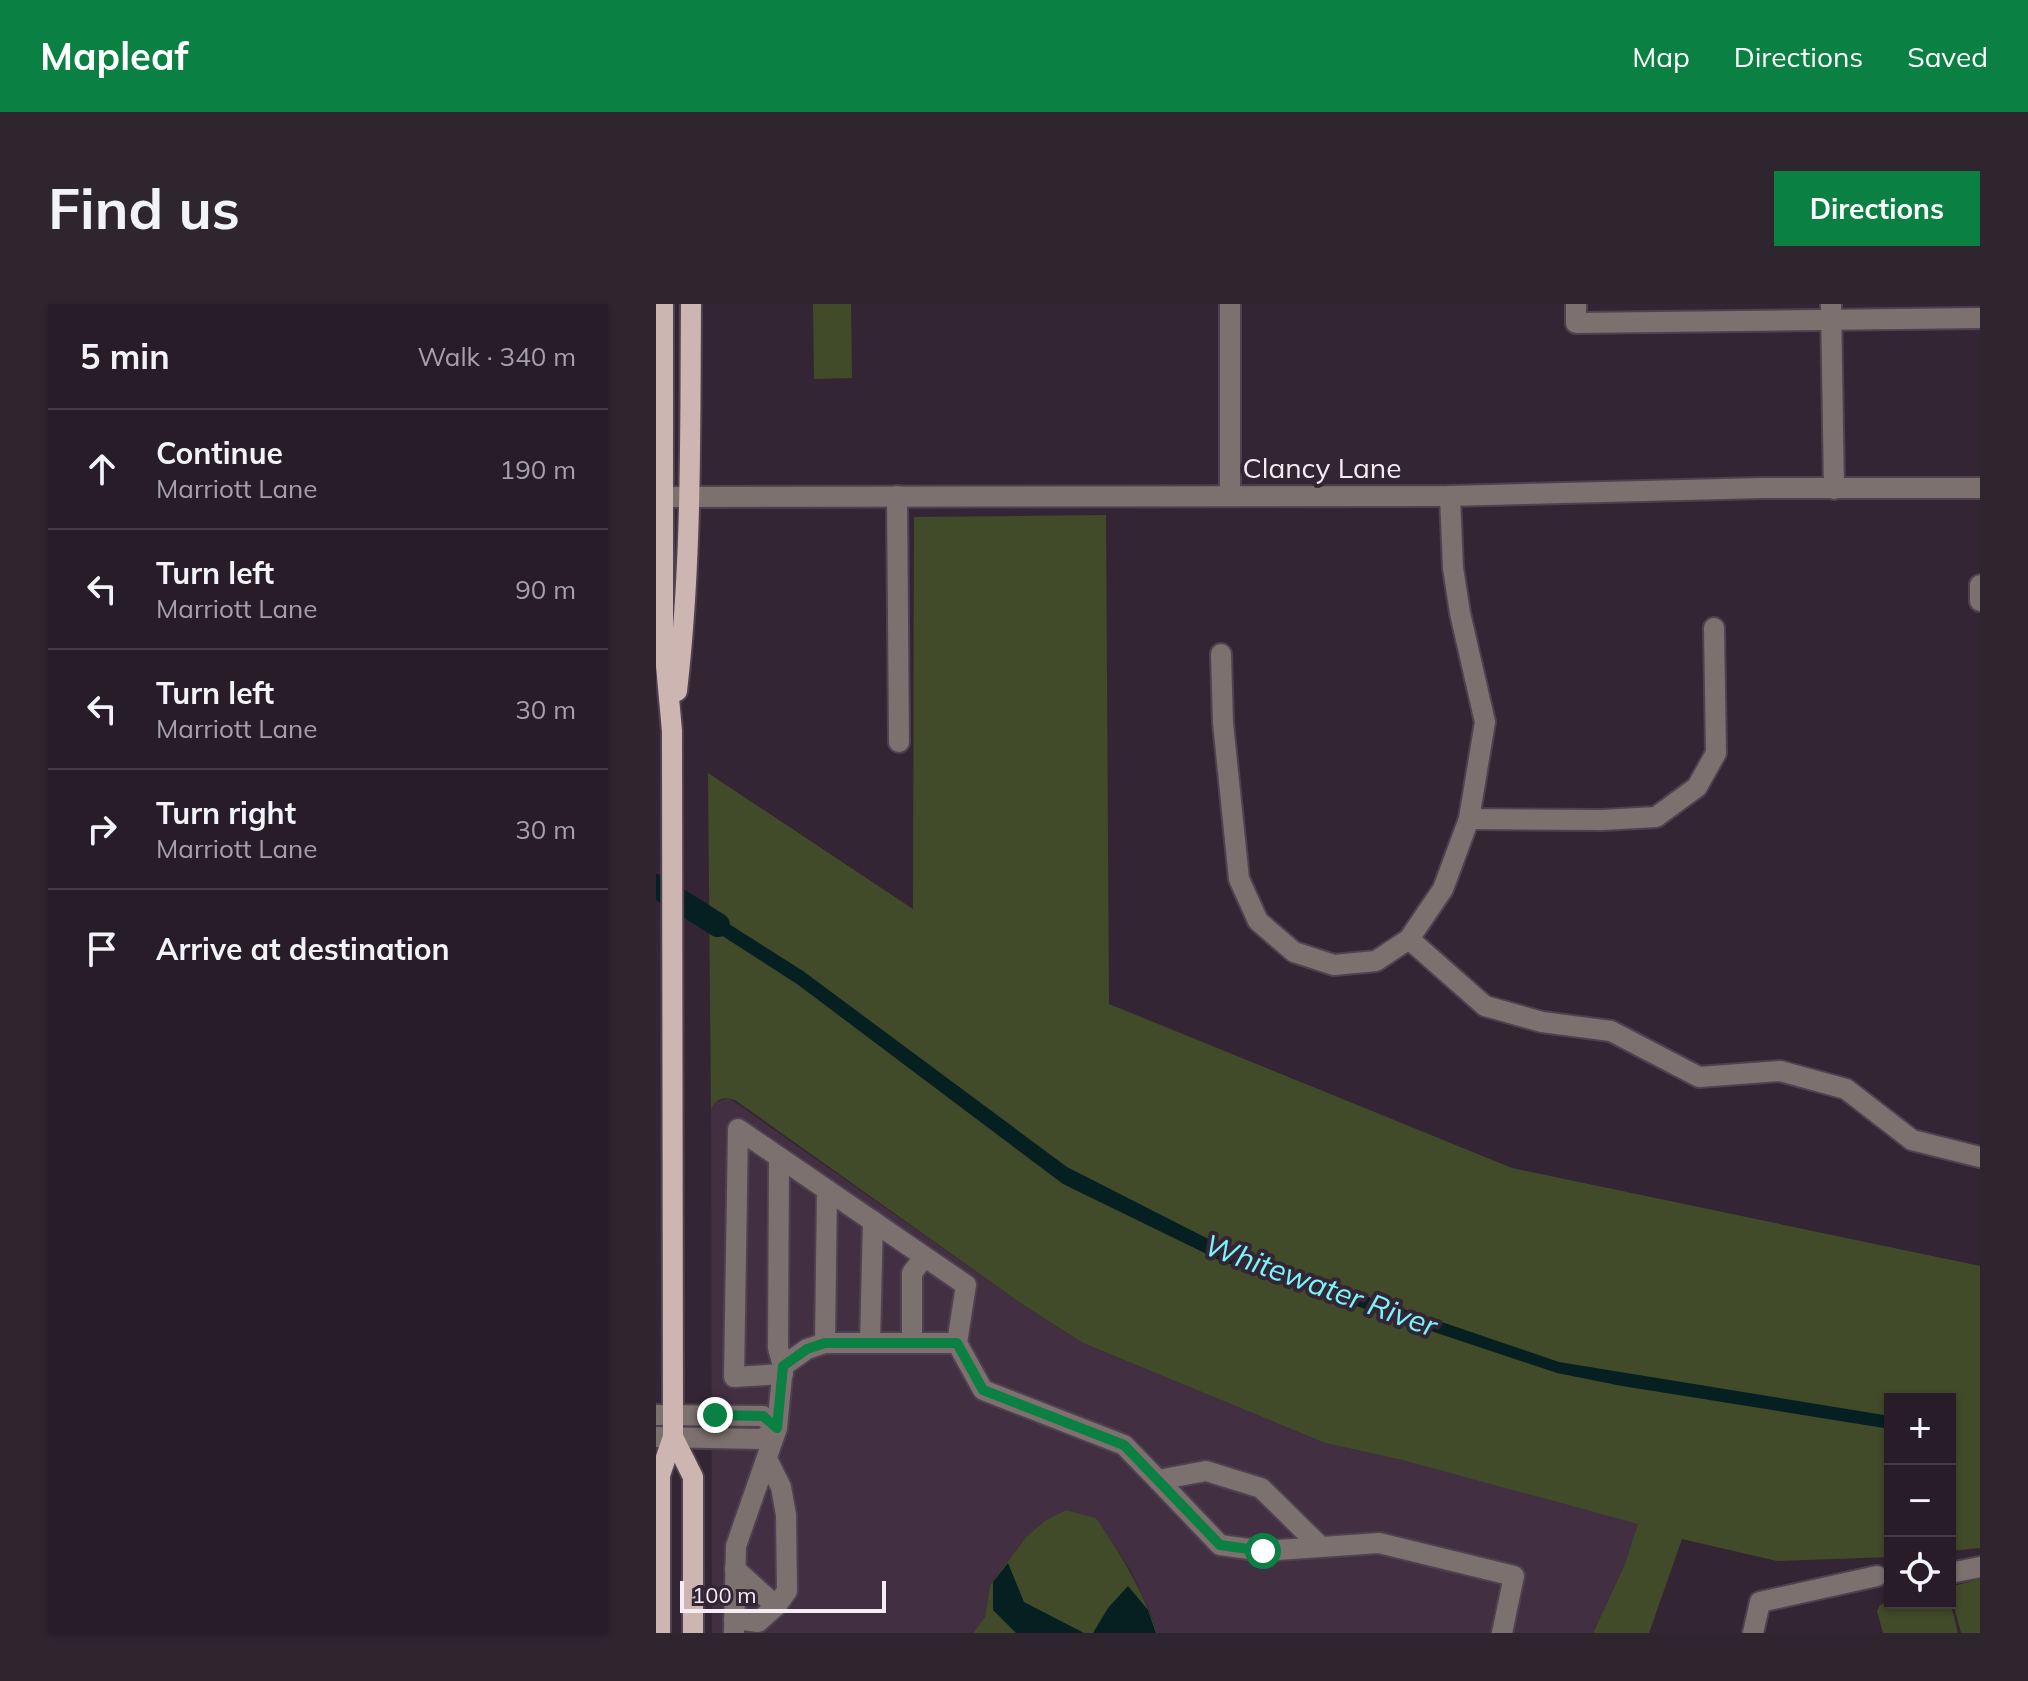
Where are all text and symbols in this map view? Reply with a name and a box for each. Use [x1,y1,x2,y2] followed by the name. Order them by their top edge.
[40,32,188,80] text: Mapleaf
[1632,39,1690,74] text: Map
[1734,39,1863,74] text: Directions
[1907,39,1988,74] text: Saved
[1774,171,1980,246] button: Directions
[48,173,240,243] text: Find us
[80,335,170,378] text: 5 min
[417,340,576,373] text: Walk · 340 m
[156,434,283,472] text: Continue
[80,447,124,491] icon: ahead
[1243,450,1401,485] street label: Clancy Lane
[500,453,576,486] text: 190 m
[156,472,317,505] text: Marriott Lane
[156,554,274,592] text: Turn left
[80,567,124,611] icon: left
[515,573,576,606] text: 90 m
[156,592,317,625] text: Marriott Lane
[156,674,274,712] text: Turn left
[80,687,124,731] icon: left
[515,693,576,726] text: 30 m
[156,712,317,745] text: Marriott Lane
[156,794,296,832] text: Turn right
[80,807,124,851] icon: right
[515,813,576,846] text: 30 m
[156,832,317,865] text: Marriott Lane
[80,927,124,971] icon: arrive
[156,930,450,968] text: Arrive at destination
[1200,1225,1443,1345] water label: Whitewater River
[1884,1393,1956,1609] map controls
[1884,1393,1956,1465] button: +
[697,1397,733,1433] route end
[1884,1465,1956,1537] button: −
[1245,1533,1281,1569] route start
[1884,1537,1956,1609] button: locate
[680,1577,886,1613] scale bar
[692,1581,757,1609] text: 100 m

